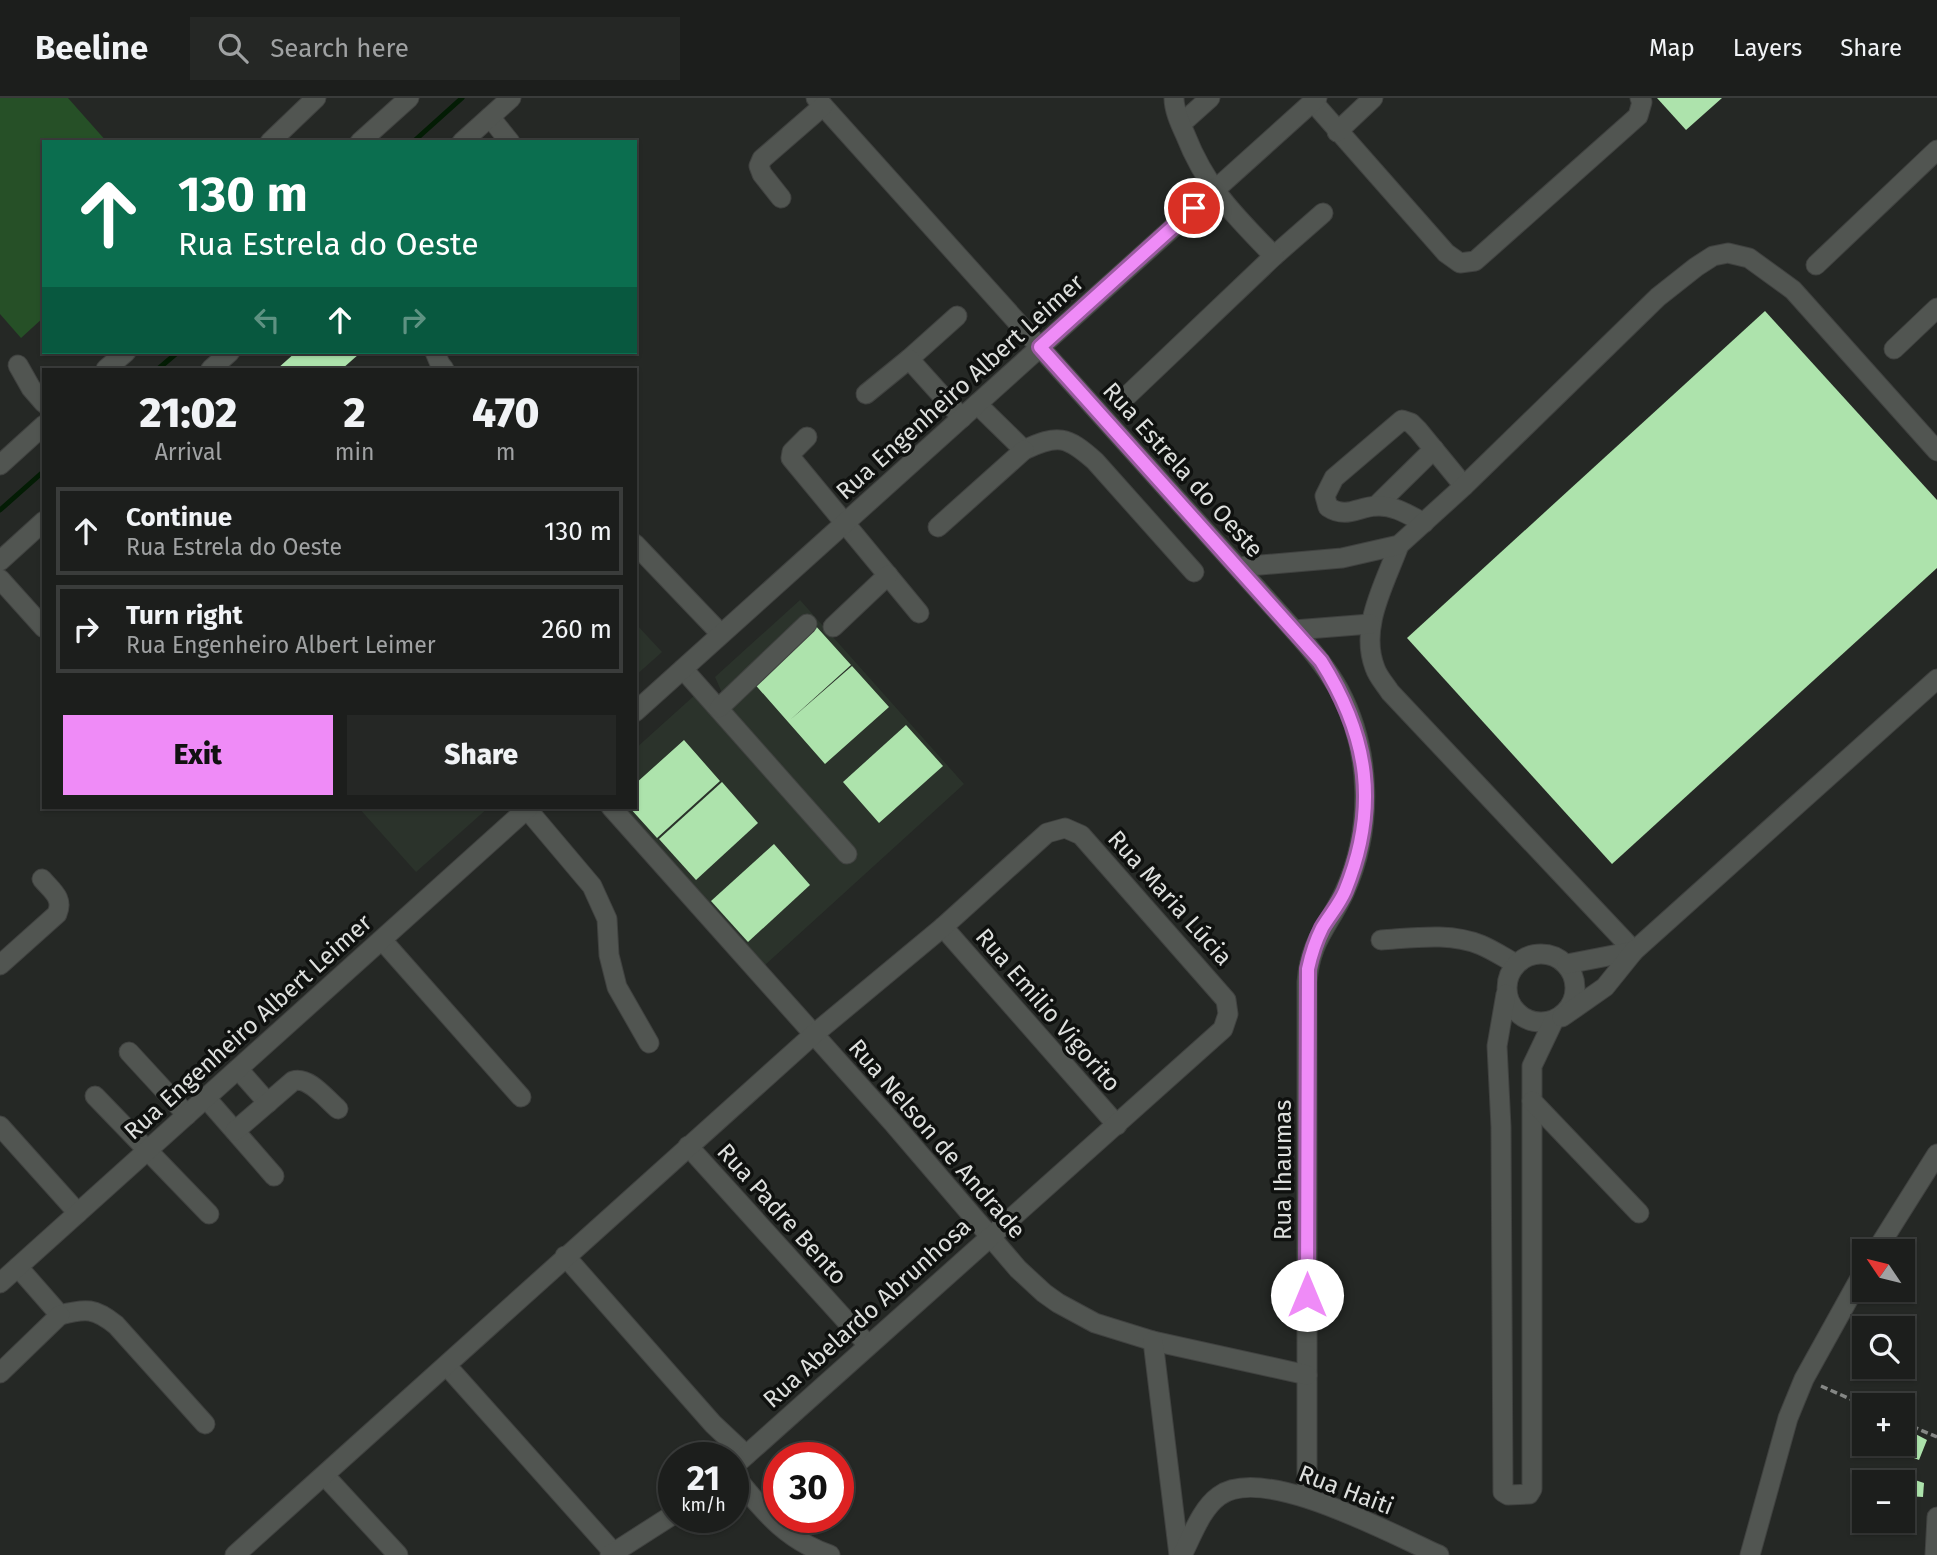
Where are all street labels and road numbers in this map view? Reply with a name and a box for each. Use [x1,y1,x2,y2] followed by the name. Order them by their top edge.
[831,268,1090,506] street label: Rua Engenheiro Albert Leimer
[1097,377,1269,563] street label: Rua Estrela do Oeste
[1102,825,1238,971] street label: Rua Maria Lúcia
[119,908,378,1146] street label: Rua Engenheiro Albert Leimer
[970,923,1126,1097] street label: Rua Emilio Vigorito
[843,1034,1031,1244] street label: Rua Nelson de Andrade
[1269,1100,1297,1240] street label: Rua Ihaumas
[711,1138,853,1290] street label: Rua Padre Bento
[757,1212,977,1414] street label: Rua Abelardo Abrunhosa
[1295,1459,1397,1521] street label: Rua Haiti

